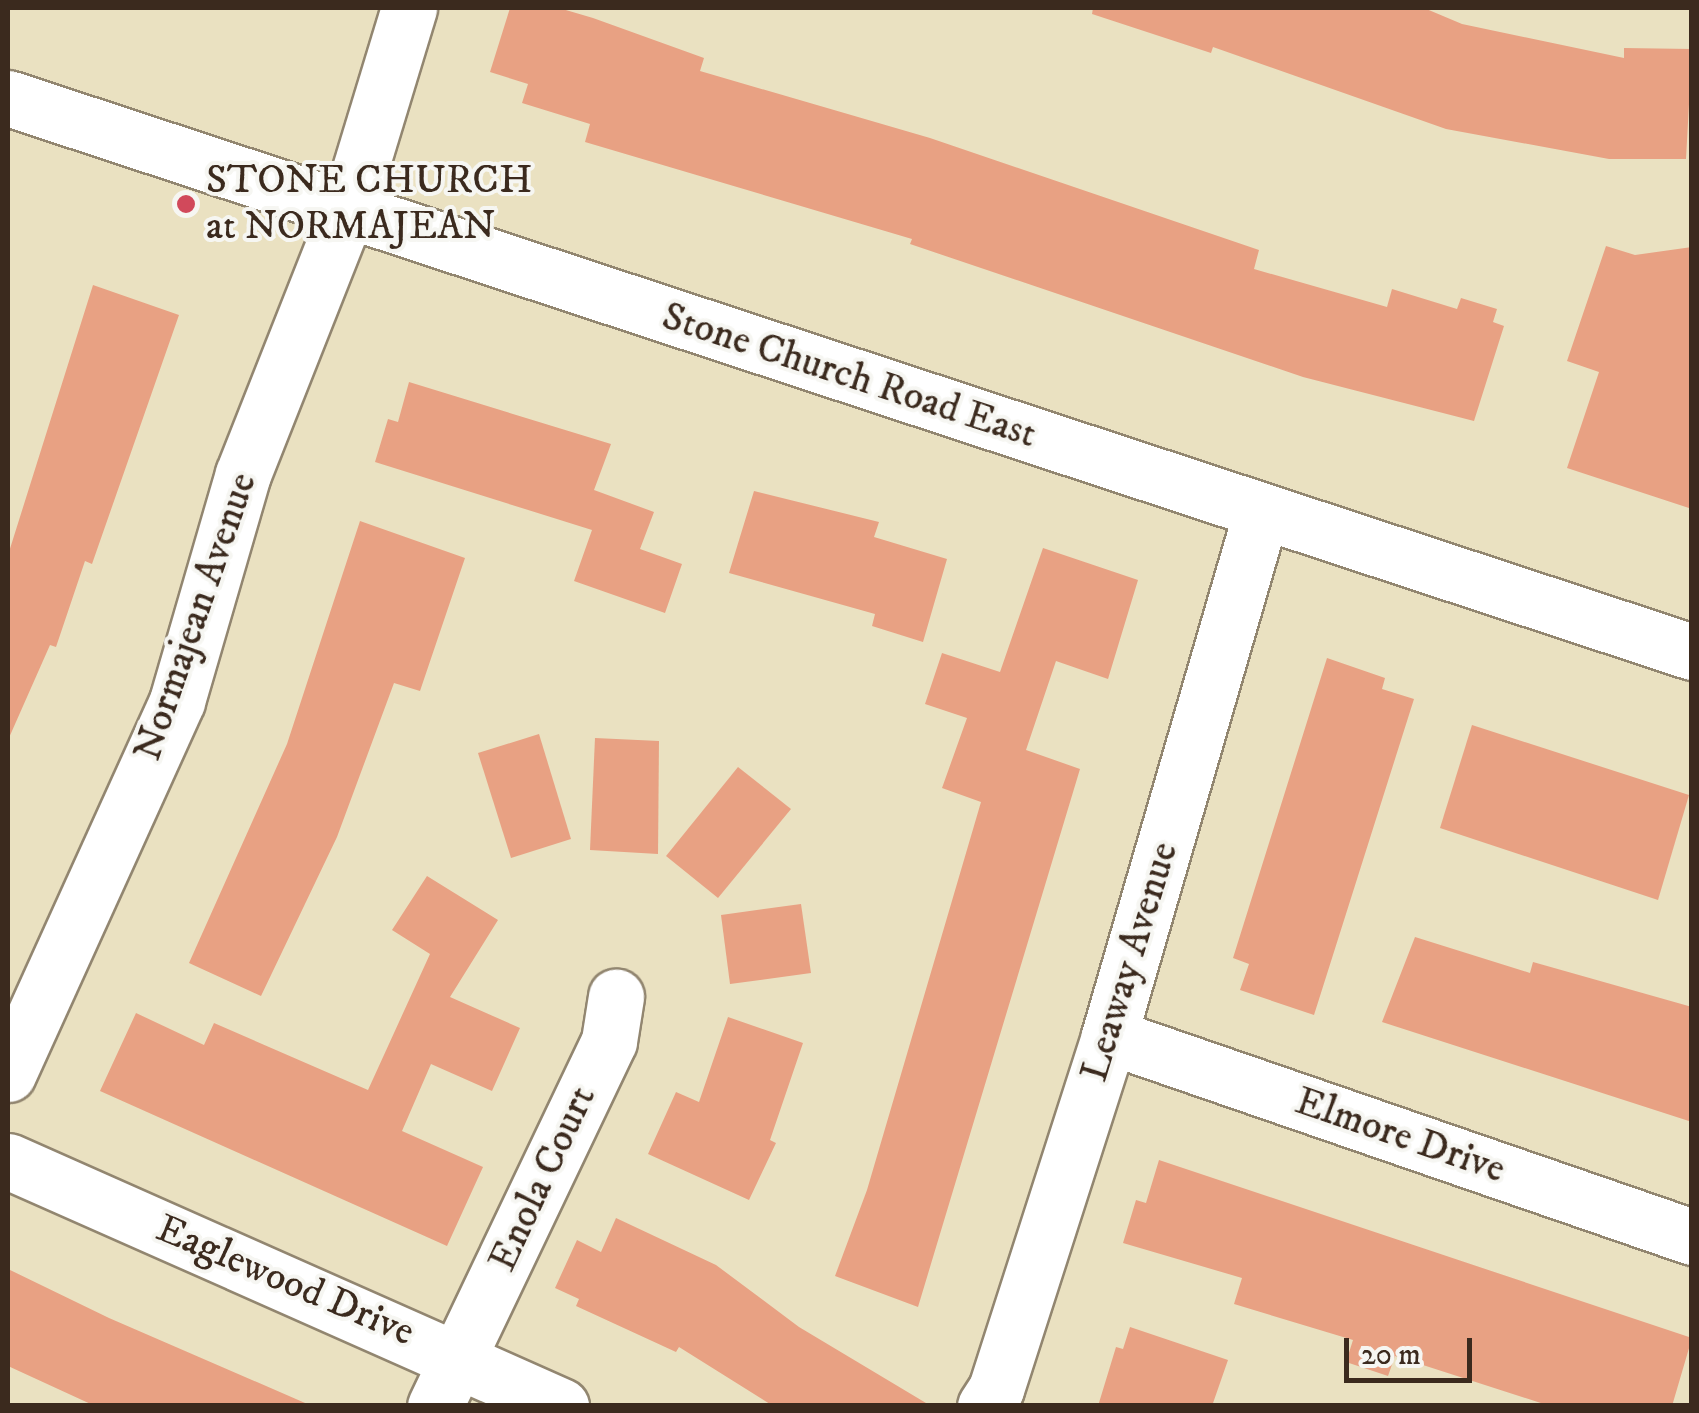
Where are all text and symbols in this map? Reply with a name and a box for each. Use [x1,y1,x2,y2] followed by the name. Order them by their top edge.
[206,157,533,251] place label: STONE CHURCH at NORMAJEAN
[175,193,197,215] marker: STONE CHURCH at NORMAJEAN
[656,293,1042,459] street label: Stone Church Road East
[124,467,268,767] street label: Normajean Avenue
[1071,837,1189,1087] street label: Leaway Avenue
[1289,1078,1511,1194] street label: Elmore Drive
[479,1079,607,1279] street label: Enola Court
[149,1205,421,1357] street label: Eaglewood Drive
[1349,1318,1476,1380] scale bar
[1361,1337,1421,1374] text: 20 m

